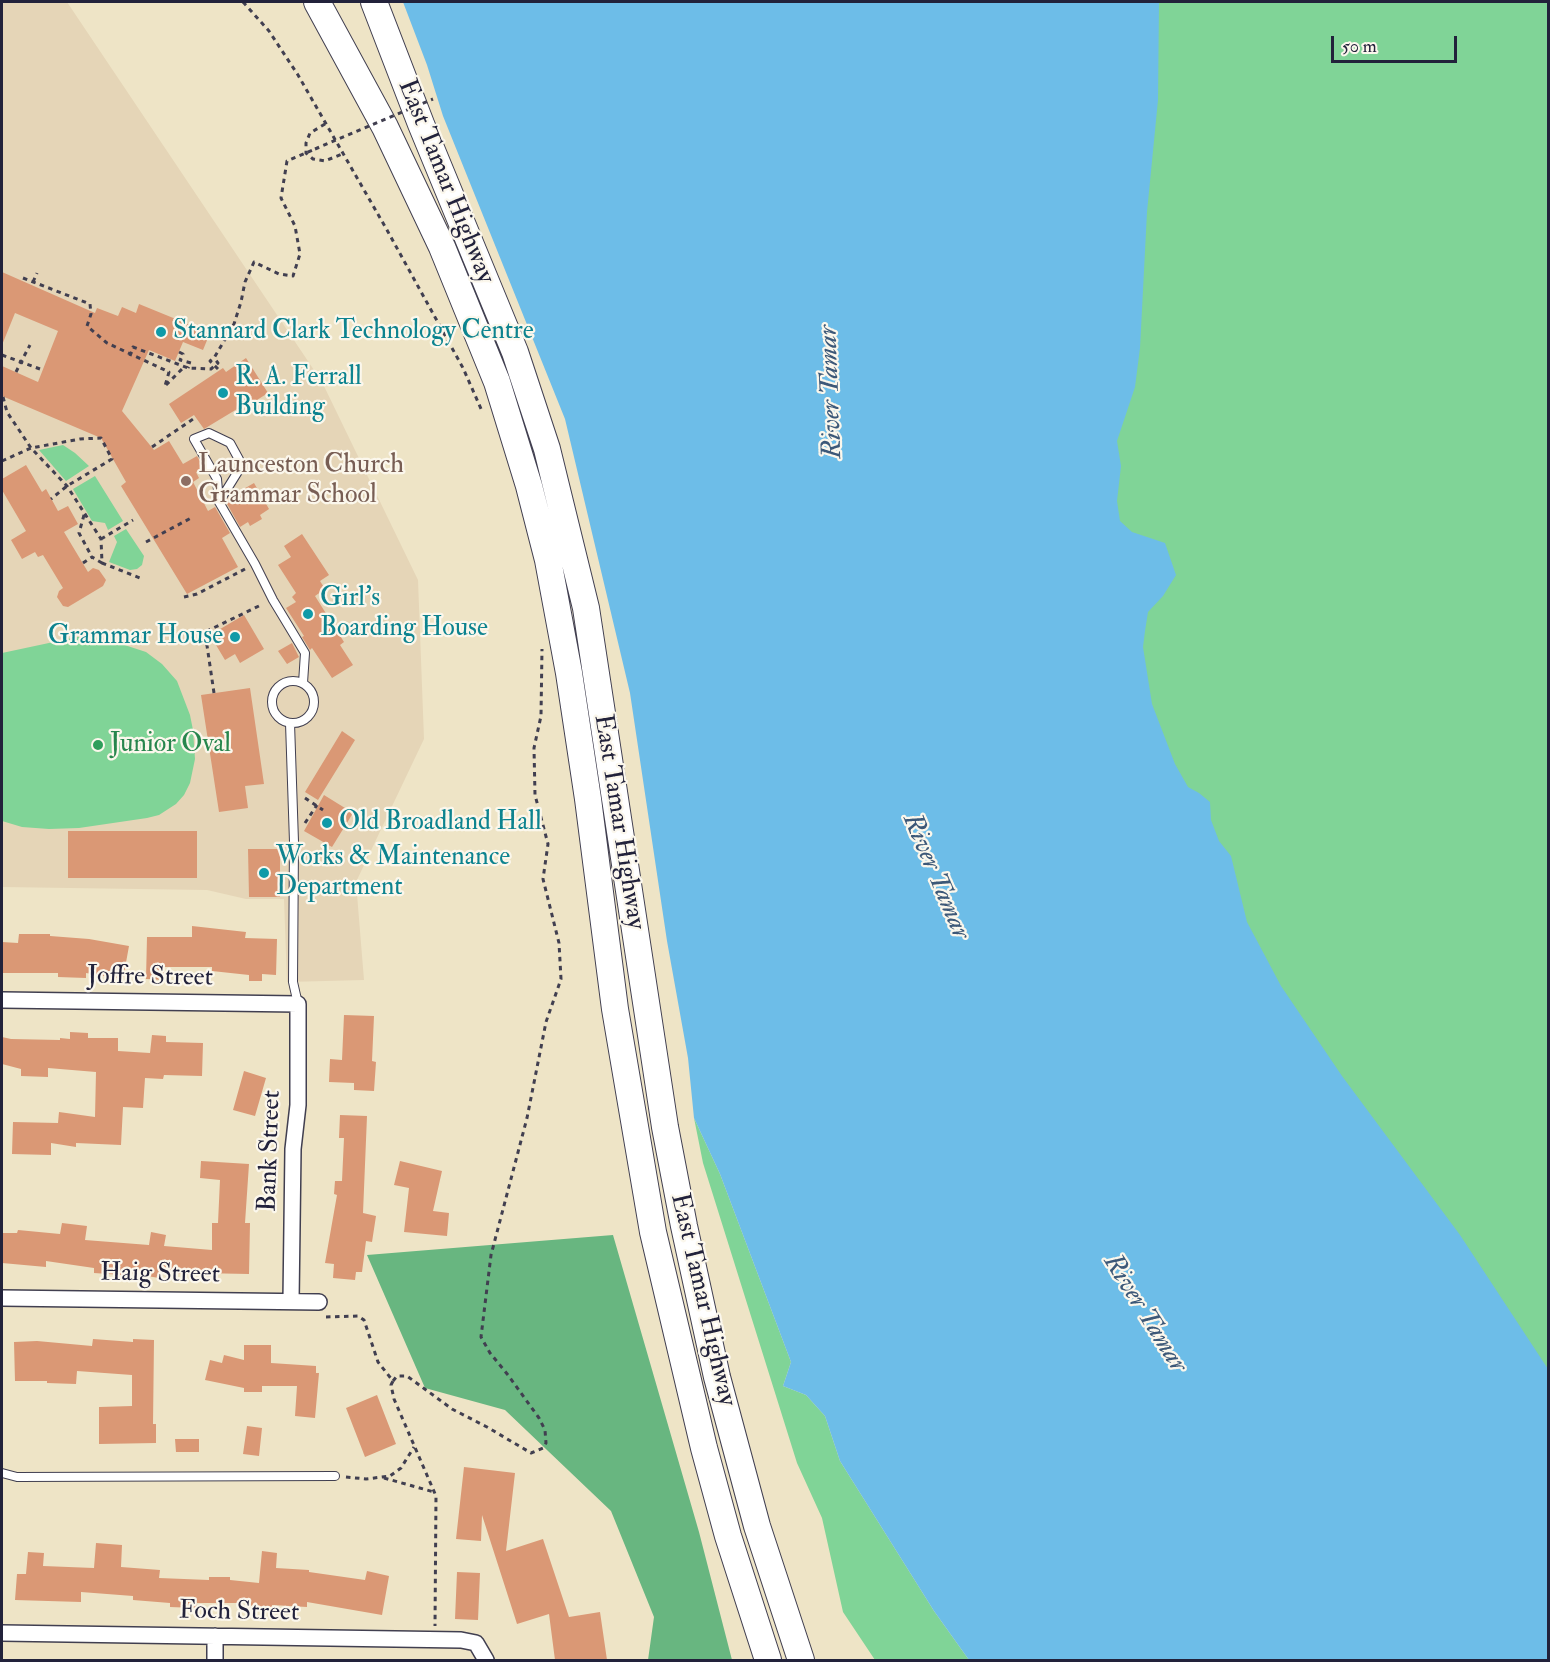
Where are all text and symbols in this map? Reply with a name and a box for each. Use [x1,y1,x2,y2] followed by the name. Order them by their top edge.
[1334,24,1460,62] scale bar
[1342,35,1377,58] text: 50 m
[390,75,500,289] street label: East Tamar Highway
[173,316,534,348] place label: Stannard Clark Technology Centre
[154,325,168,339] marker: Stannard Clark Technology Centre
[813,325,851,459] water label: River Tamar
[235,362,362,424] place label: R. A. Ferrall Building
[216,386,230,400] marker: R. A. Ferrall Building
[198,450,404,512] place label: Launceston Church Grammar School
[179,474,193,488] marker: Launceston Church Grammar School
[320,583,488,644] place label: Girl's Boarding House
[301,607,315,621] marker: Girl's Boarding House
[48,621,223,653] place label: Grammar House
[228,630,242,644] marker: Grammar House
[586,712,650,932] street label: East Tamar Highway
[110,729,231,761] place label: Junior Oval
[91,738,105,752] marker: Junior Oval
[339,807,542,839] place label: Old Broadland Hall
[894,809,976,945] water label: River Tamar
[320,816,334,830] marker: Old Broadland Hall
[276,842,510,904] place label: Works & Maintenance Department
[257,866,271,880] marker: Works & Maintenance Department
[87,961,213,995] street label: Joffre Street
[253,1090,289,1212] street label: Bank Street
[662,1191,742,1409] street label: East Tamar Highway
[1095,1249,1193,1379] water label: River Tamar
[100,1258,220,1292] street label: Haig Street
[179,1596,299,1630] street label: Foch Street

